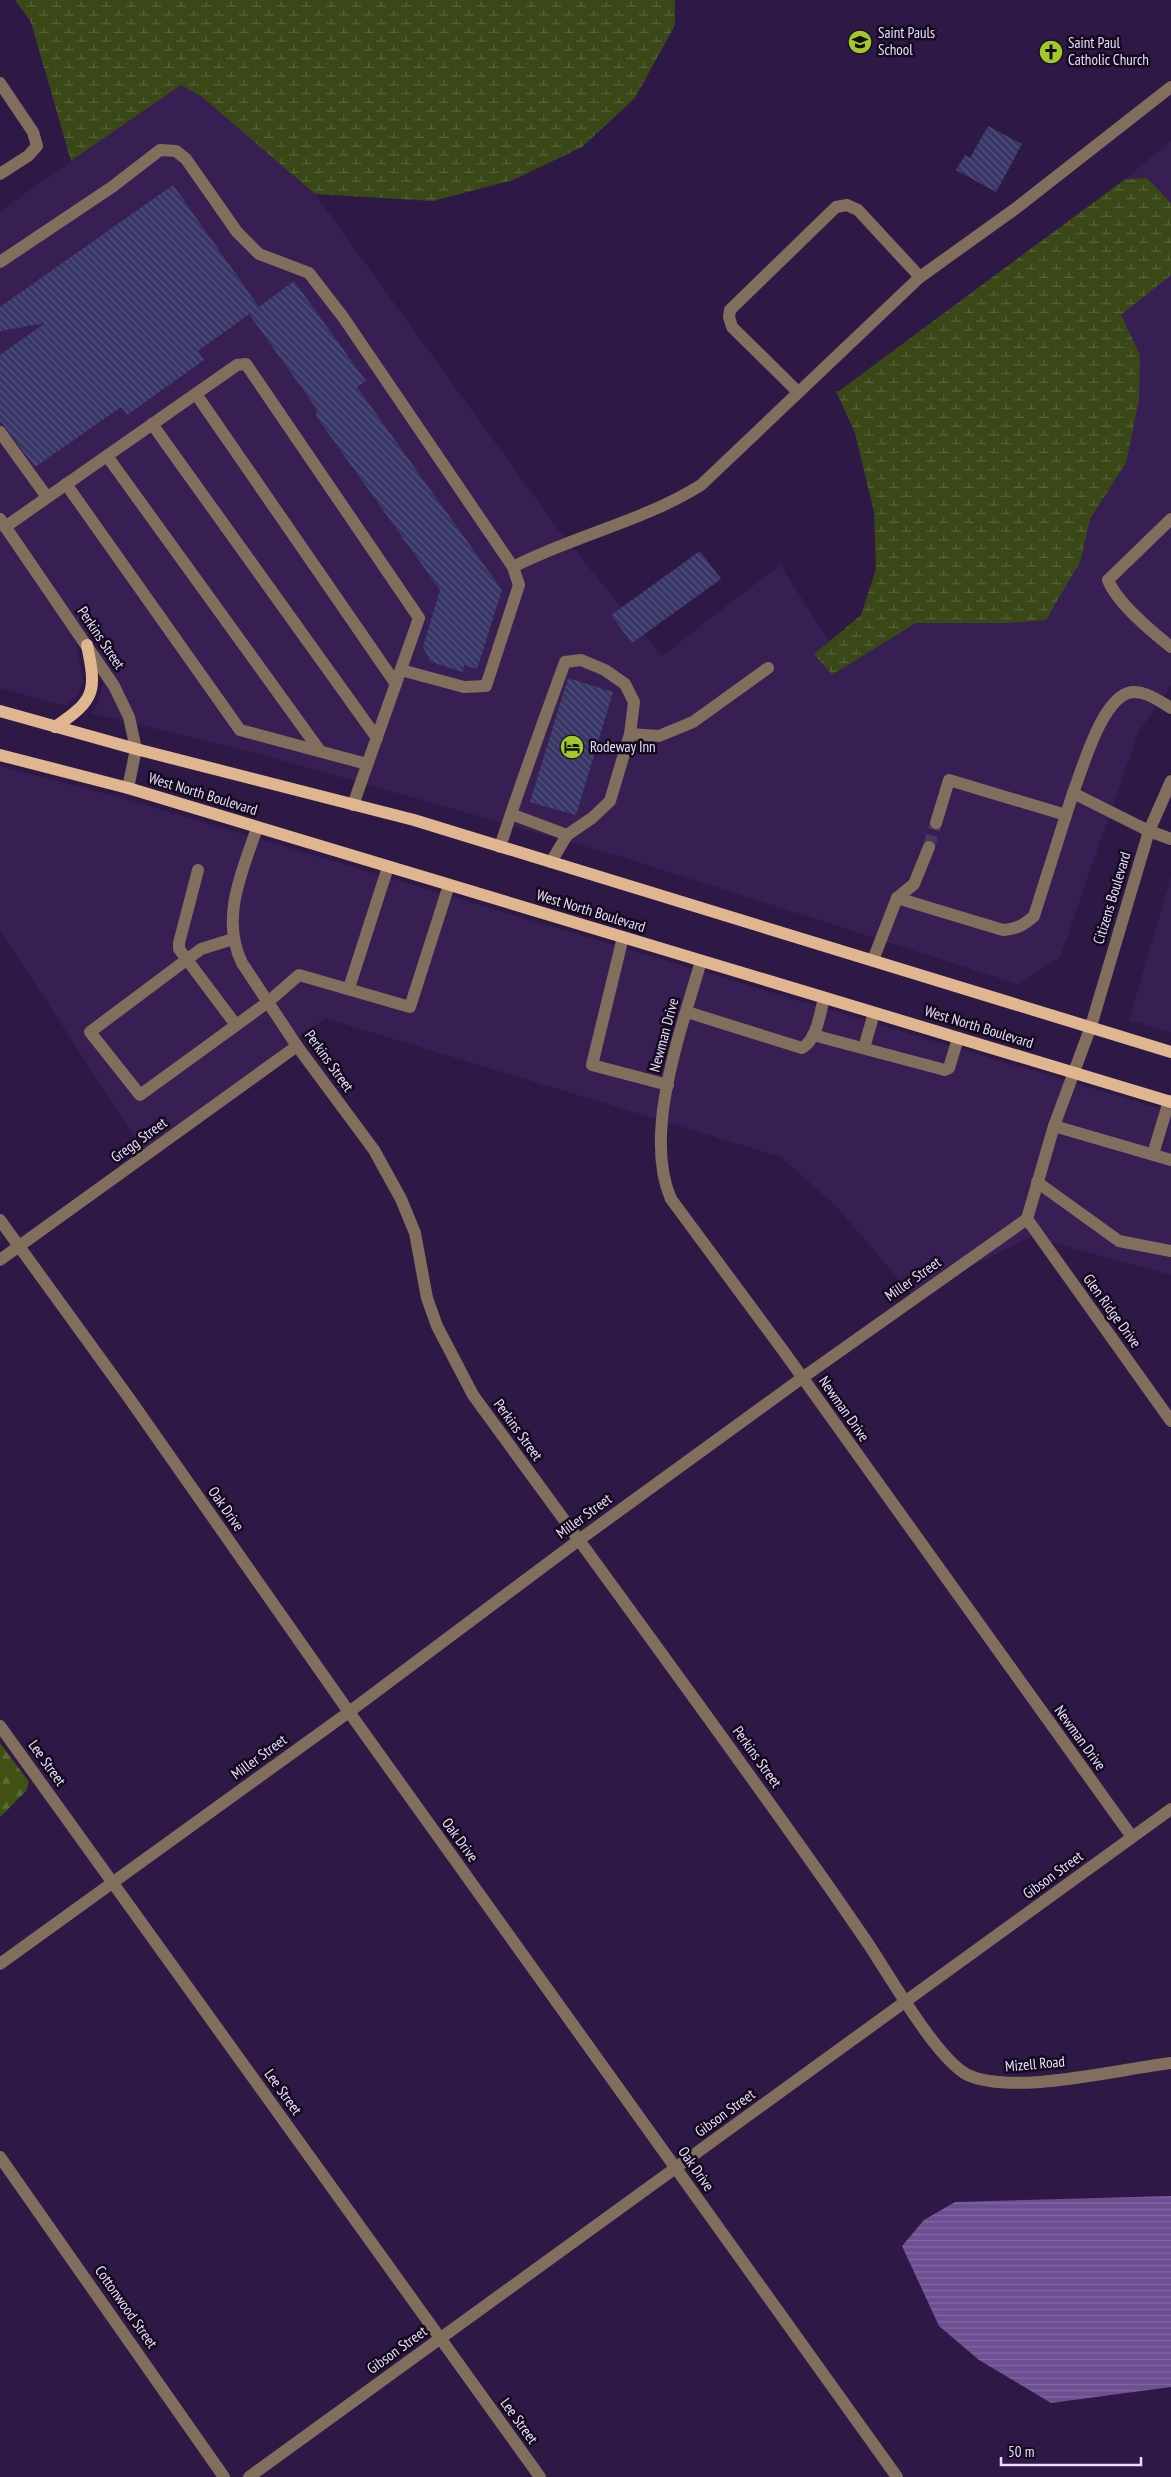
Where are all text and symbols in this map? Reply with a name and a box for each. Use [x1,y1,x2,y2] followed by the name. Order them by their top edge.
[878,23,935,59] place label: Saint Pauls School
[847,29,873,55] school or university icon: Saint Pauls School
[1068,33,1149,69] place label: Saint Paul Catholic Church
[1038,39,1064,65] church icon: Saint Paul Catholic Church
[74,603,129,673] street label: Perkins Street
[559,734,585,760] hotel icon: Rodeway Inn
[590,737,656,756] place label: Rodeway Inn
[146,768,260,819] street label: West North Boulevard
[1088,849,1135,946] street label: Citizens Boulevard
[534,885,648,936] street label: West North Boulevard
[645,996,683,1074] street label: Newman Drive
[922,1001,1036,1052] street label: West North Boulevard
[301,1026,358,1095] street label: Perkins Street
[107,1113,170,1166] street label: Gregg Street
[881,1252,945,1305] street label: Miller Street
[1079,1270,1146,1351] street label: Glen Ridge Drive
[815,1372,874,1445] street label: Newman Drive
[490,1395,547,1464] street label: Perkins Street
[204,1483,249,1535] street label: Oak Drive
[552,1489,615,1542] street label: Miller Street
[1050,1701,1110,1774] street label: Newman Drive
[729,1722,786,1791] street label: Perkins Street
[227,1730,290,1783] street label: Miller Street
[24,1736,70,1789] street label: Lee Street
[438,1814,483,1866] street label: Oak Drive
[1019,1846,1086,1903] street label: Gibson Street
[1004,2051,1066,2076] street label: Mizell Road
[260,2065,306,2118] street label: Lee Street
[691,2084,758,2141] street label: Gibson Street
[674,2143,719,2195] street label: Oak Drive
[91,2262,162,2352] street label: Cottonwood Street
[363,2321,430,2378] street label: Gibson Street
[496,2394,542,2447] street label: Lee Street
[1001,2434,1141,2466] scale bar
[1008,2442,1034,2461] text: 50 m

